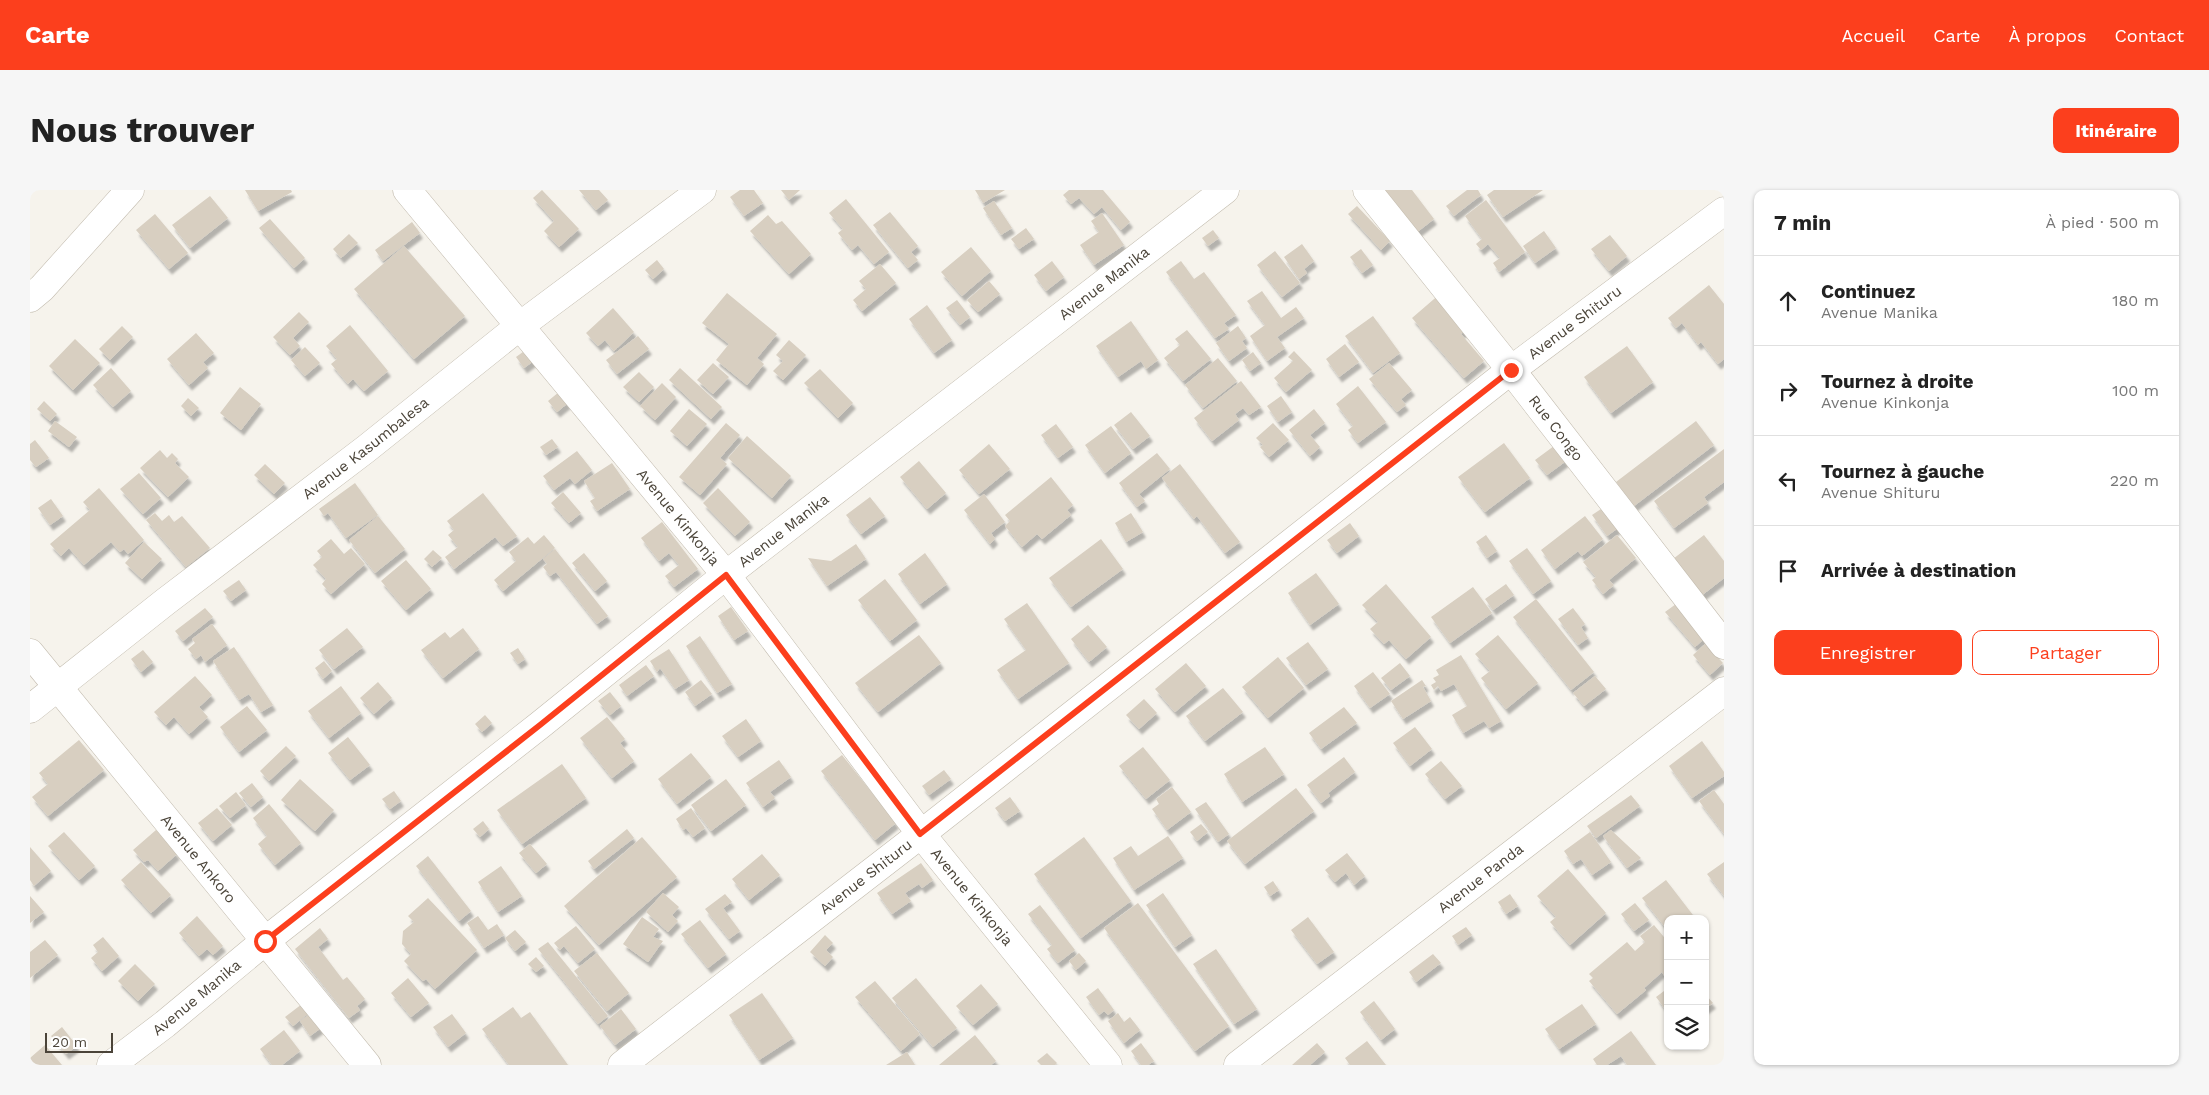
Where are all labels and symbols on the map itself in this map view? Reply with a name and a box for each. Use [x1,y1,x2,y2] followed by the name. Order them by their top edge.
[1055,242,1153,324] street label: Avenue Manika
[1524,282,1625,363] street label: Avenue Shituru
[1500,359,1523,382] route end
[1525,392,1587,465] street label: Rue Congo
[299,393,433,503] street label: Avenue Kasumbalesa
[633,465,724,570] street label: Avenue Kinkonja
[735,490,833,571] street label: Avenue Manika
[157,811,240,907] street label: Avenue Ankoro
[816,835,916,918] street label: Avenue Shituru
[1434,840,1527,917] street label: Avenue Panda
[927,844,1017,950] street label: Avenue Kinkonja
[254,930,277,953] route start
[149,955,245,1039] street label: Avenue Manika
[45,1030,112,1053] scale bar

